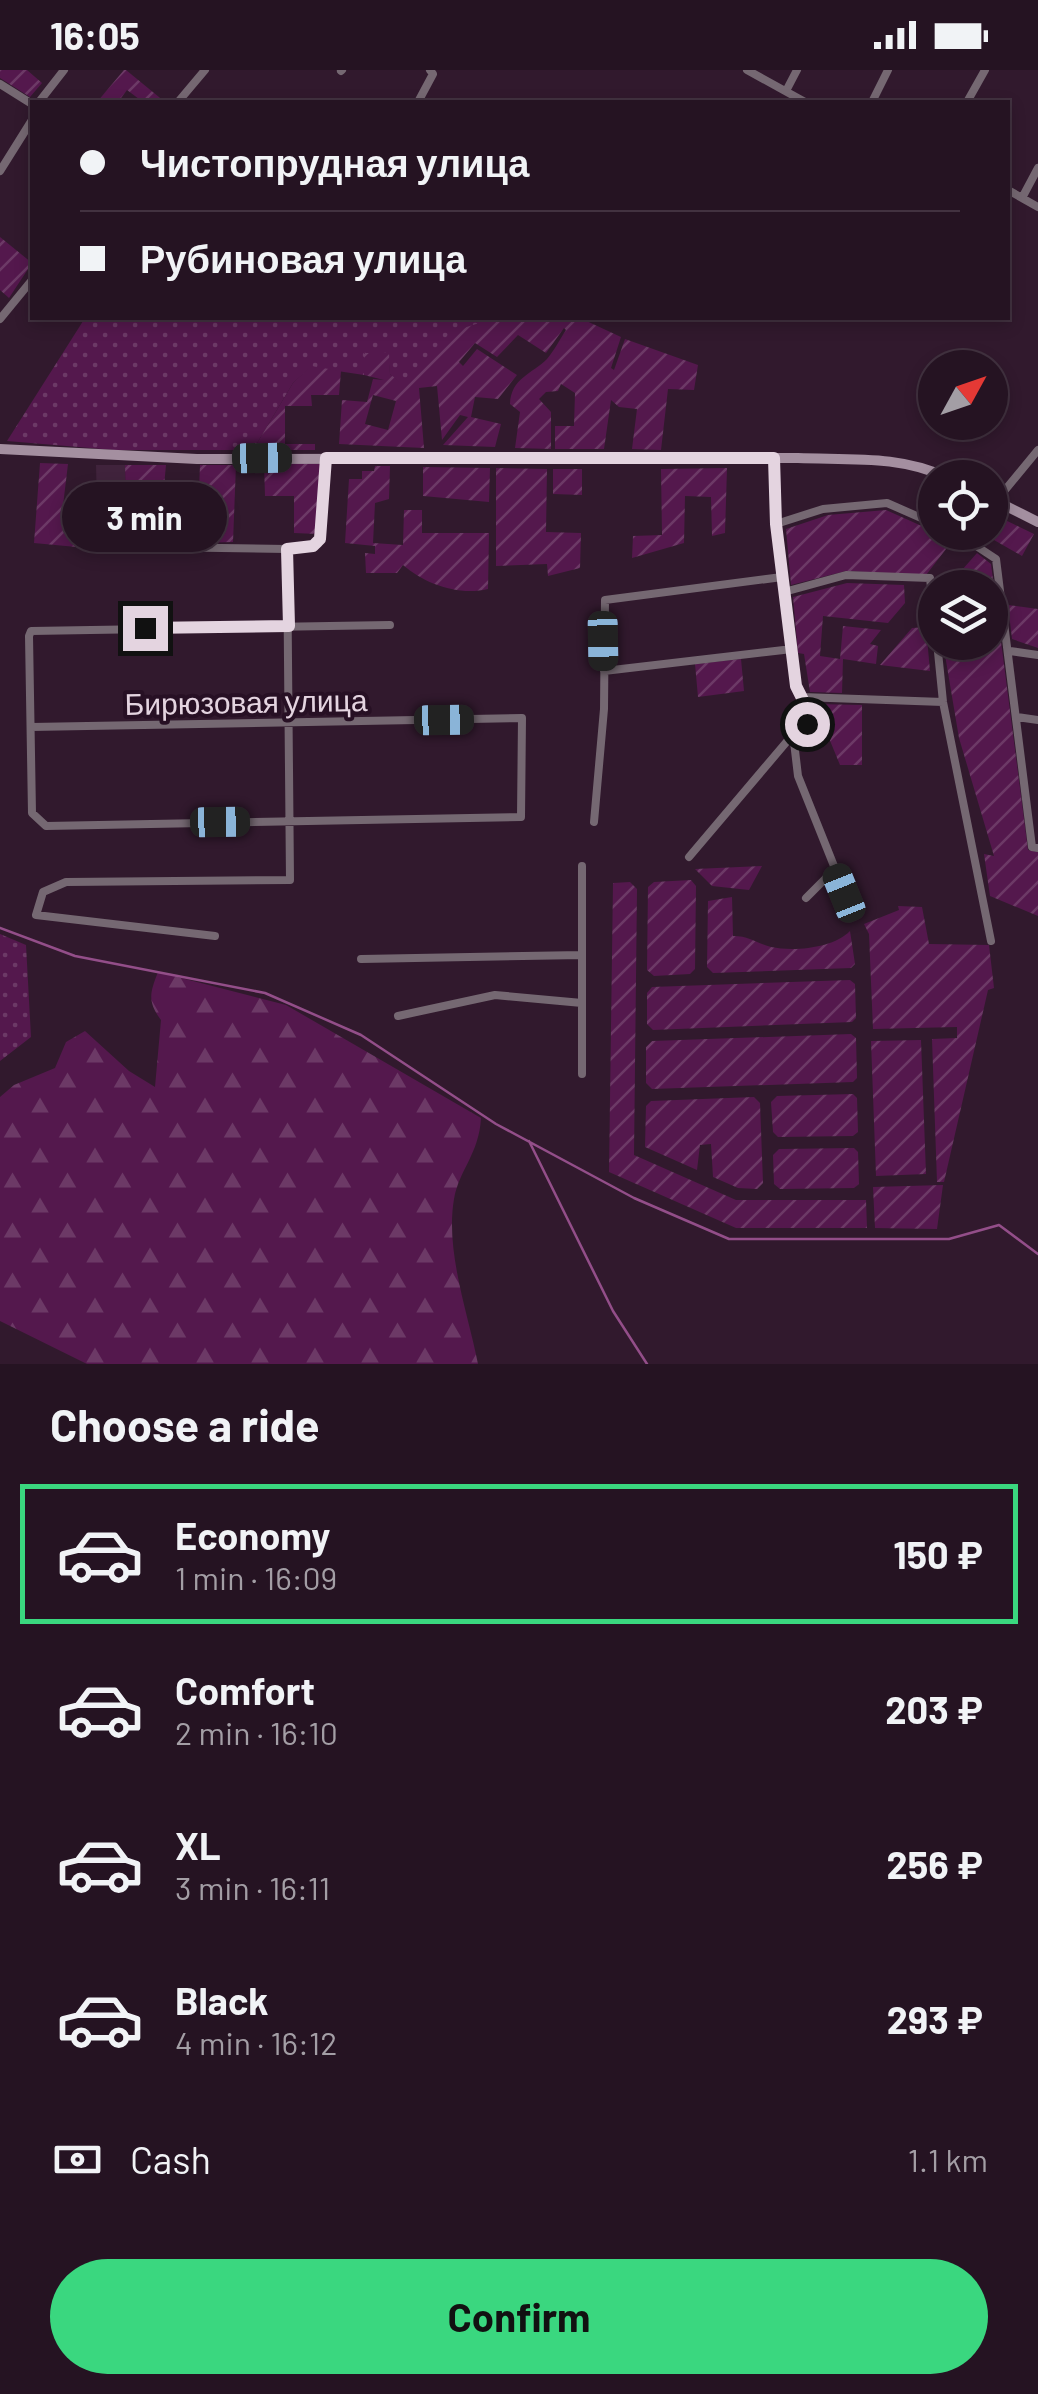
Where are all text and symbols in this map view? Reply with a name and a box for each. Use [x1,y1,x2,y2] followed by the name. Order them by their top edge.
[50,12,140,58] text: 16:05
[140,139,529,185] text: Чистопрудная улица
[140,235,466,281] text: Рубиновая улица
[918,350,1008,440] north arrow
[918,350,1008,660] map controls
[232,442,292,474] car
[918,460,1008,550] button: locate
[62,483,228,553] callout: 3 min
[106,498,183,536] text: 3 min
[918,570,1008,660] button: layers
[123,606,168,651] route end
[587,611,619,671] car
[124,681,368,721] street label: Бирюзовая улица
[785,702,830,747] route start
[414,704,474,736] car
[190,806,250,838] car
[819,860,869,926] car
[50,1397,320,1451] text: Choose a ride
[55,1509,145,1599] icon: car
[175,1512,330,1558] text: Economy
[893,1531,983,1577] text: 150 ₽
[175,1558,337,1596] text: 1 min · 16:09
[55,1664,145,1754] icon: car
[175,1667,315,1713] text: Comfort
[885,1686,983,1732] text: 203 ₽
[175,1713,338,1751] text: 2 min · 16:10
[55,1819,145,1909] icon: car
[175,1822,221,1868] text: XL
[887,1841,983,1887] text: 256 ₽
[175,1868,330,1906] text: 3 min · 16:11
[55,1974,145,2064] icon: car
[175,1977,269,2023] text: Black
[887,1996,983,2042] text: 293 ₽
[175,2023,337,2061] text: 4 min · 16:12
[50,2132,105,2187] icon: cash
[130,2136,211,2182] text: Cash
[908,2140,988,2178] text: 1.1 km
[50,2259,988,2374] button: Confirm

